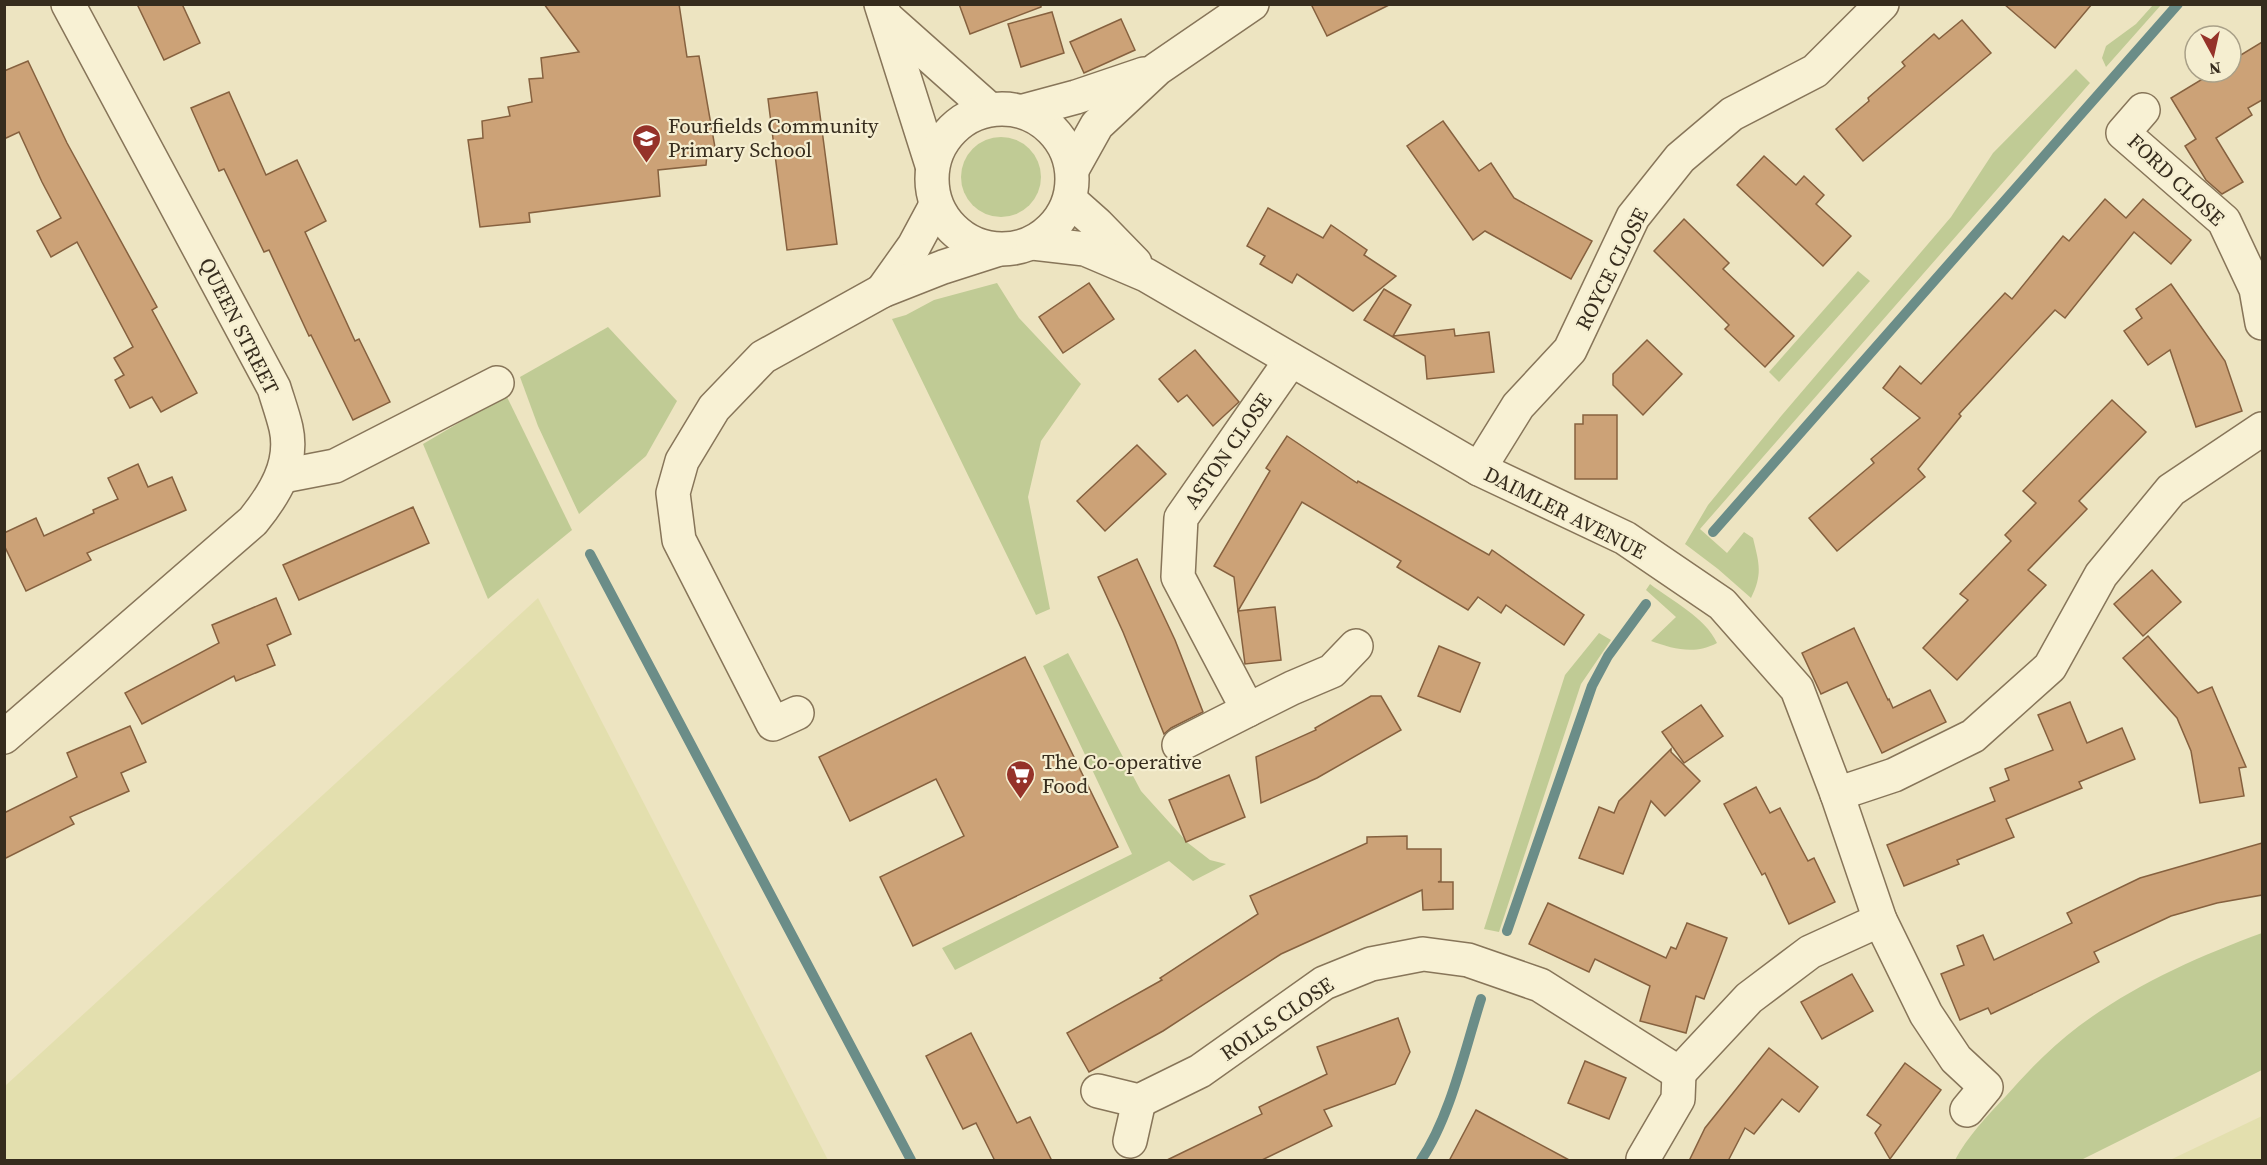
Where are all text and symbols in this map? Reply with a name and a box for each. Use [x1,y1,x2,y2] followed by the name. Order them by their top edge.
[2183,24,2243,84] north arrow
[2207,57,2222,81] text: N
[668,111,879,164] place label: Fourfields Community Primary School
[631,122,663,164] school or university icon: Fourfields Community Primary School
[2121,127,2231,232] street label: FORD CLOSE
[1568,203,1655,335] street label: ROYCE CLOSE
[193,252,287,399] street label: QUEEN STREET
[1177,387,1278,514] street label: ASTON CLOSE
[1479,459,1651,566] street label: DAIMLER AVENUE
[1042,747,1202,800] place label: The Co-operative Food
[1005,758,1037,800] supermarket icon: The Co-operative Food
[1214,970,1339,1067] street label: ROLLS CLOSE

